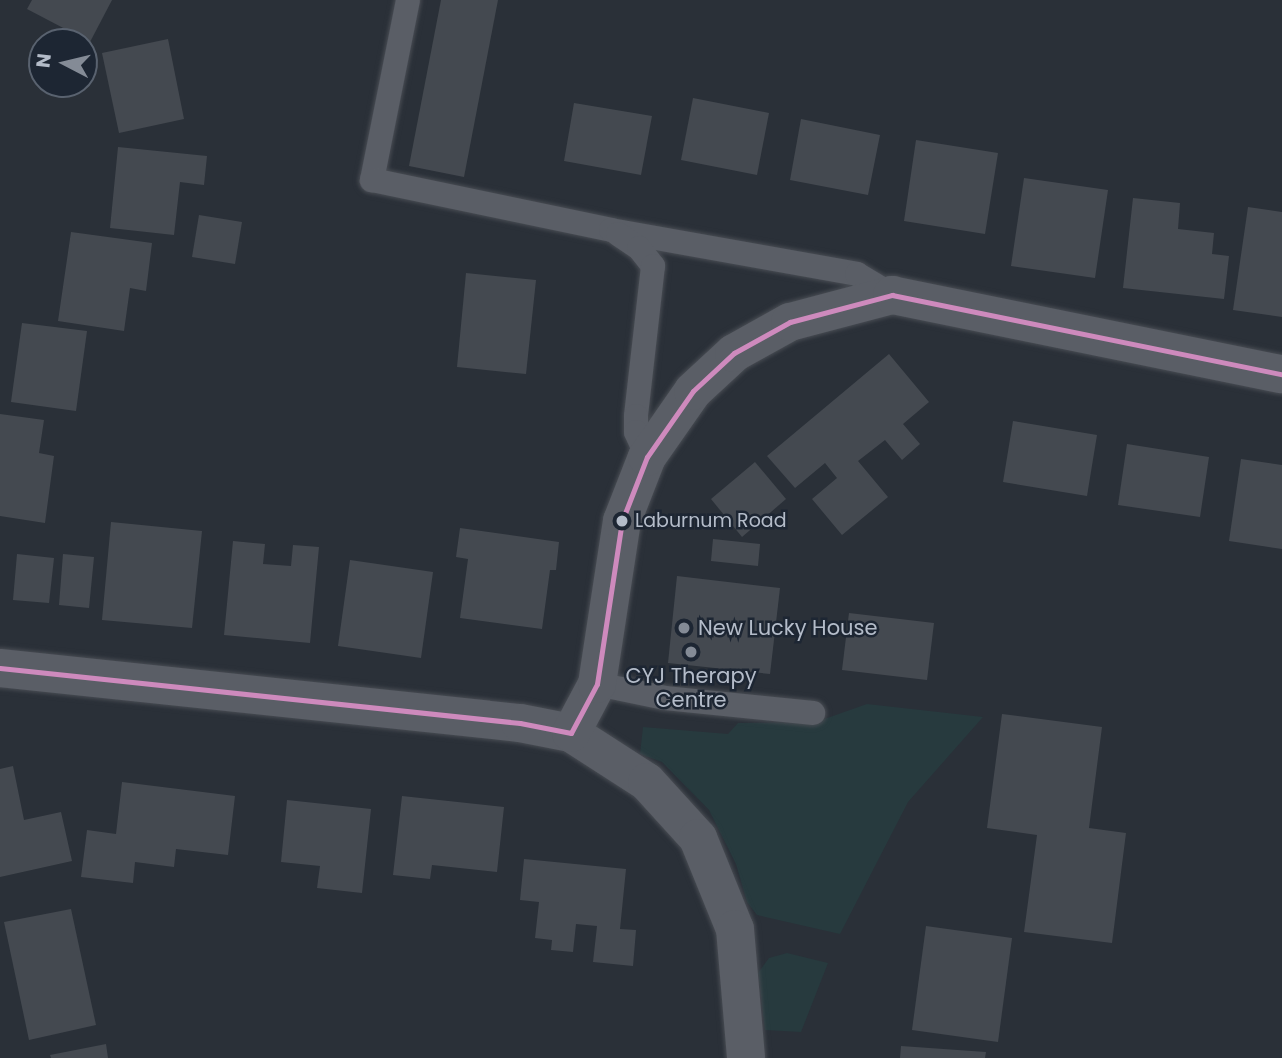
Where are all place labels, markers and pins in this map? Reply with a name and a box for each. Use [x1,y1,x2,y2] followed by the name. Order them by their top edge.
[635,510,787,532] place label: Laburnum Road
[615,514,629,528] marker: Laburnum Road
[698,615,878,641] place label: New Lucky House
[676,620,692,636] marker: New Lucky House
[683,644,699,660] marker: CYJ Therapy Centre
[625,663,757,713] place label: CYJ Therapy Centre

